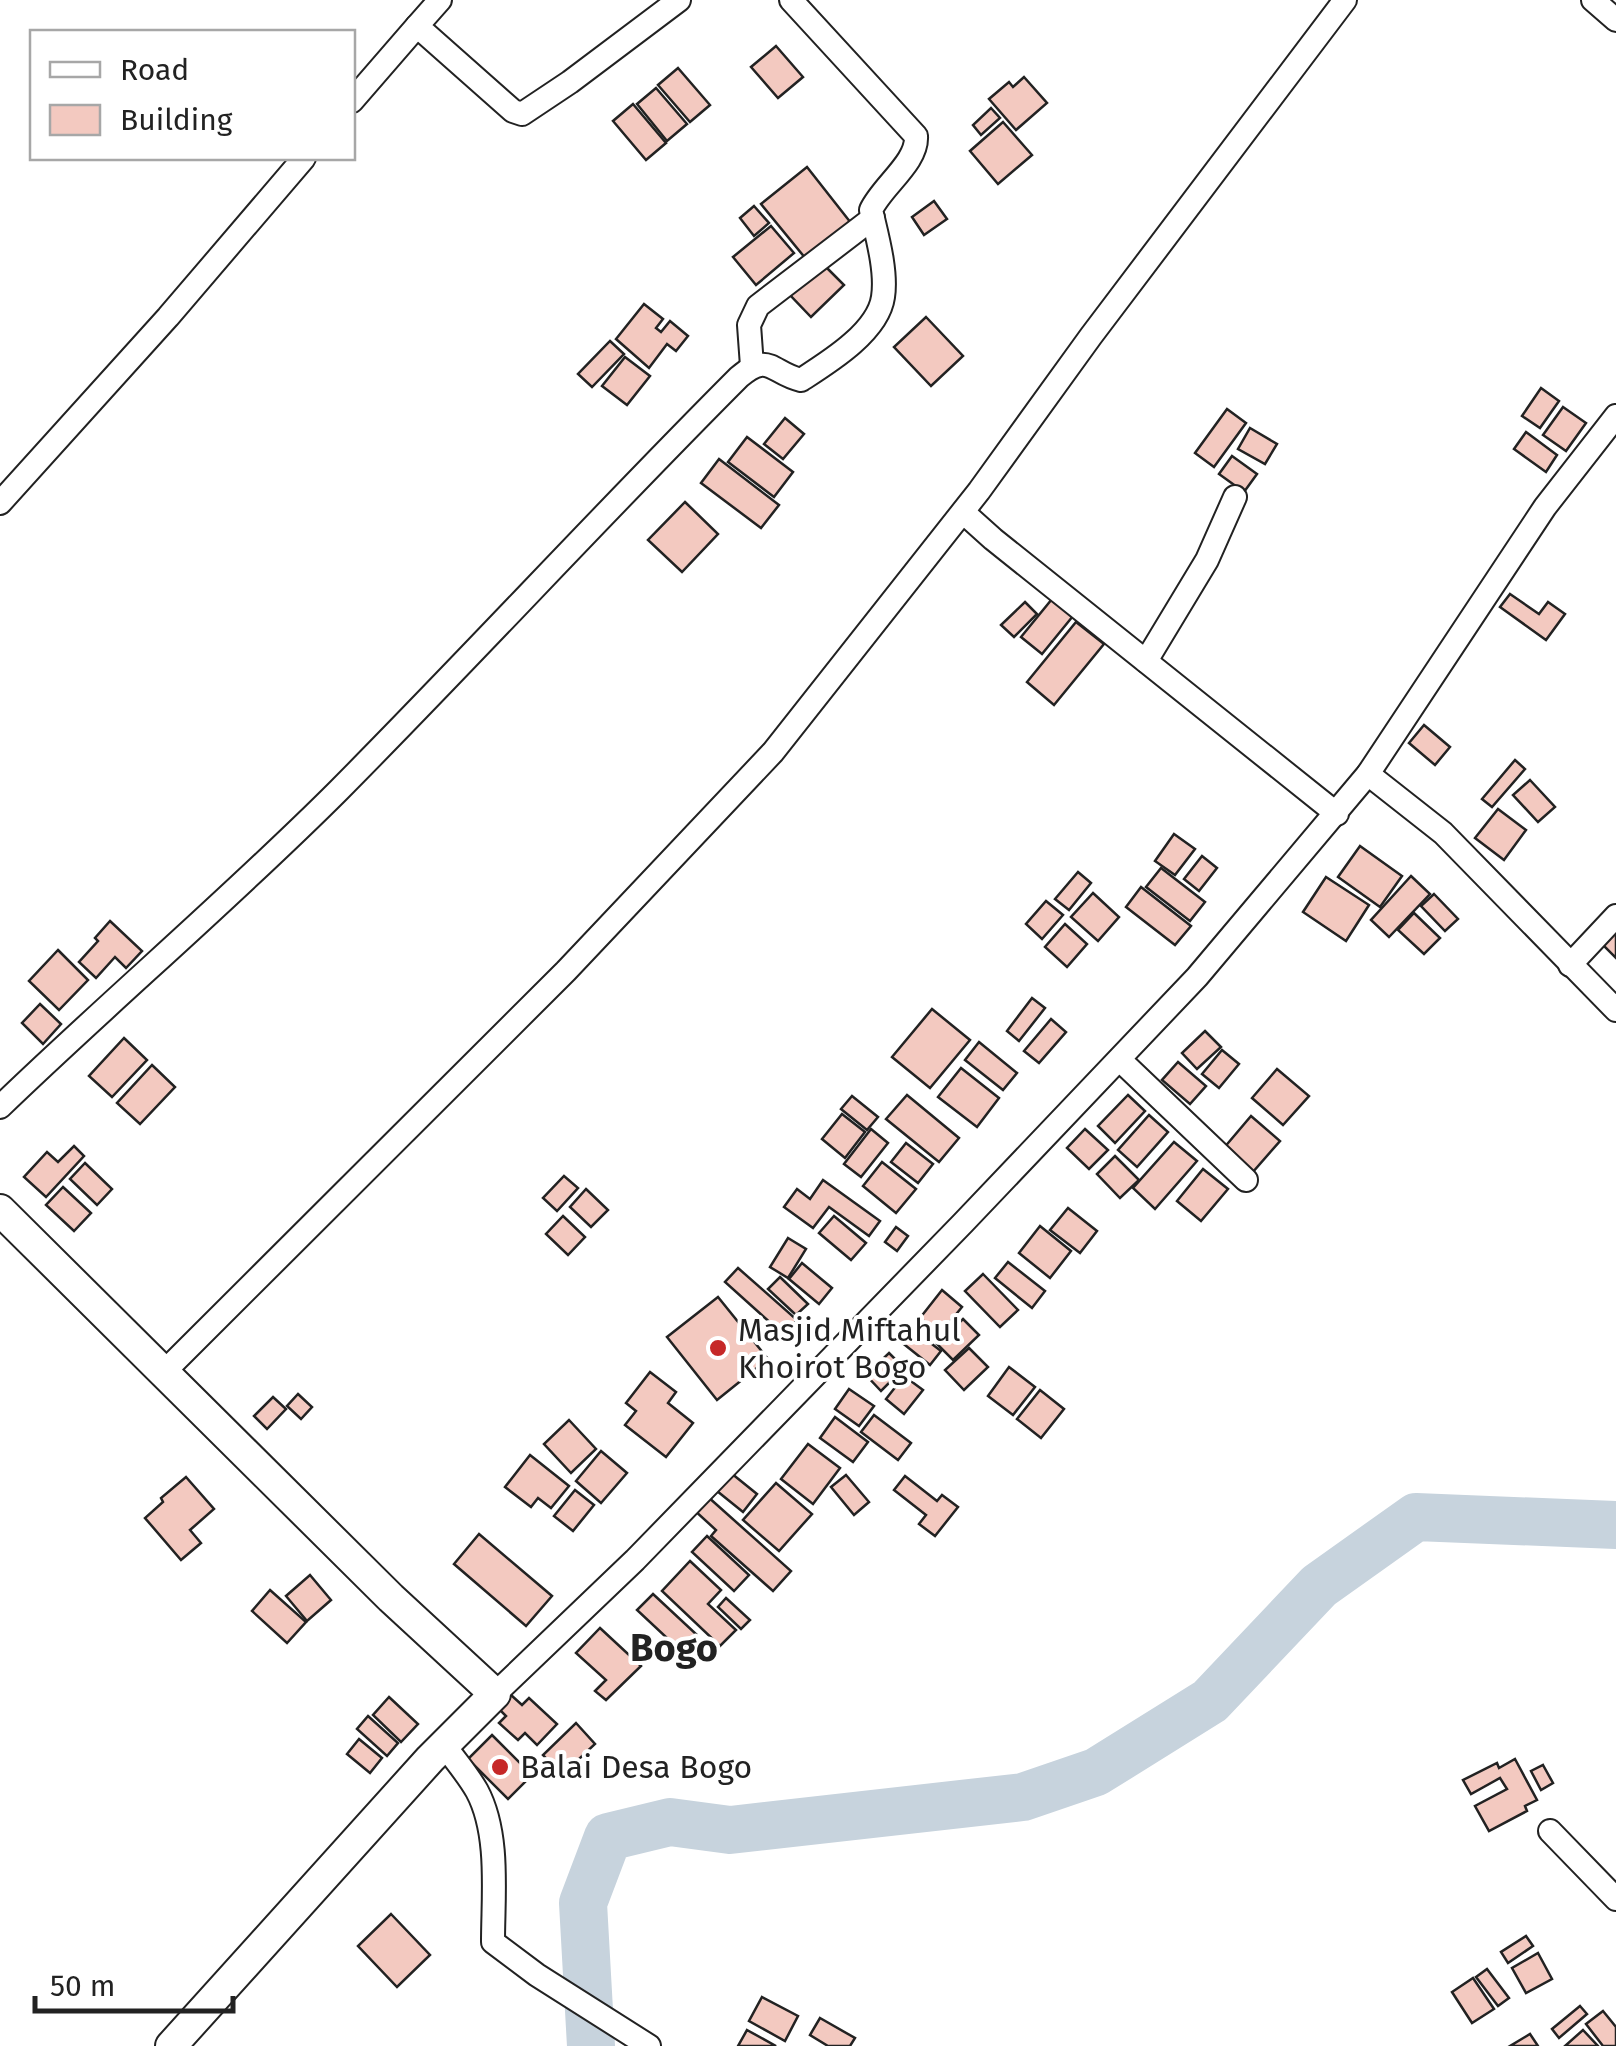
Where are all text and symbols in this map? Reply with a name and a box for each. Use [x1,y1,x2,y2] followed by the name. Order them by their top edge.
[30,30,355,160] legend
[120,52,189,88] text: Road
[120,102,233,138] text: Building
[738,1311,961,1386] place label: Masjid Miftahul Khoirot Bogo
[707,1337,729,1359] marker: Masjid Miftahul Khoirot Bogo
[630,1625,718,1671] district label: Bogo
[520,1748,752,1786] place label: Balai Desa Bogo
[489,1756,511,1778] marker: Balai Desa Bogo
[35,1951,232,2013] scale bar
[50,1968,115,2004] text: 50 m

